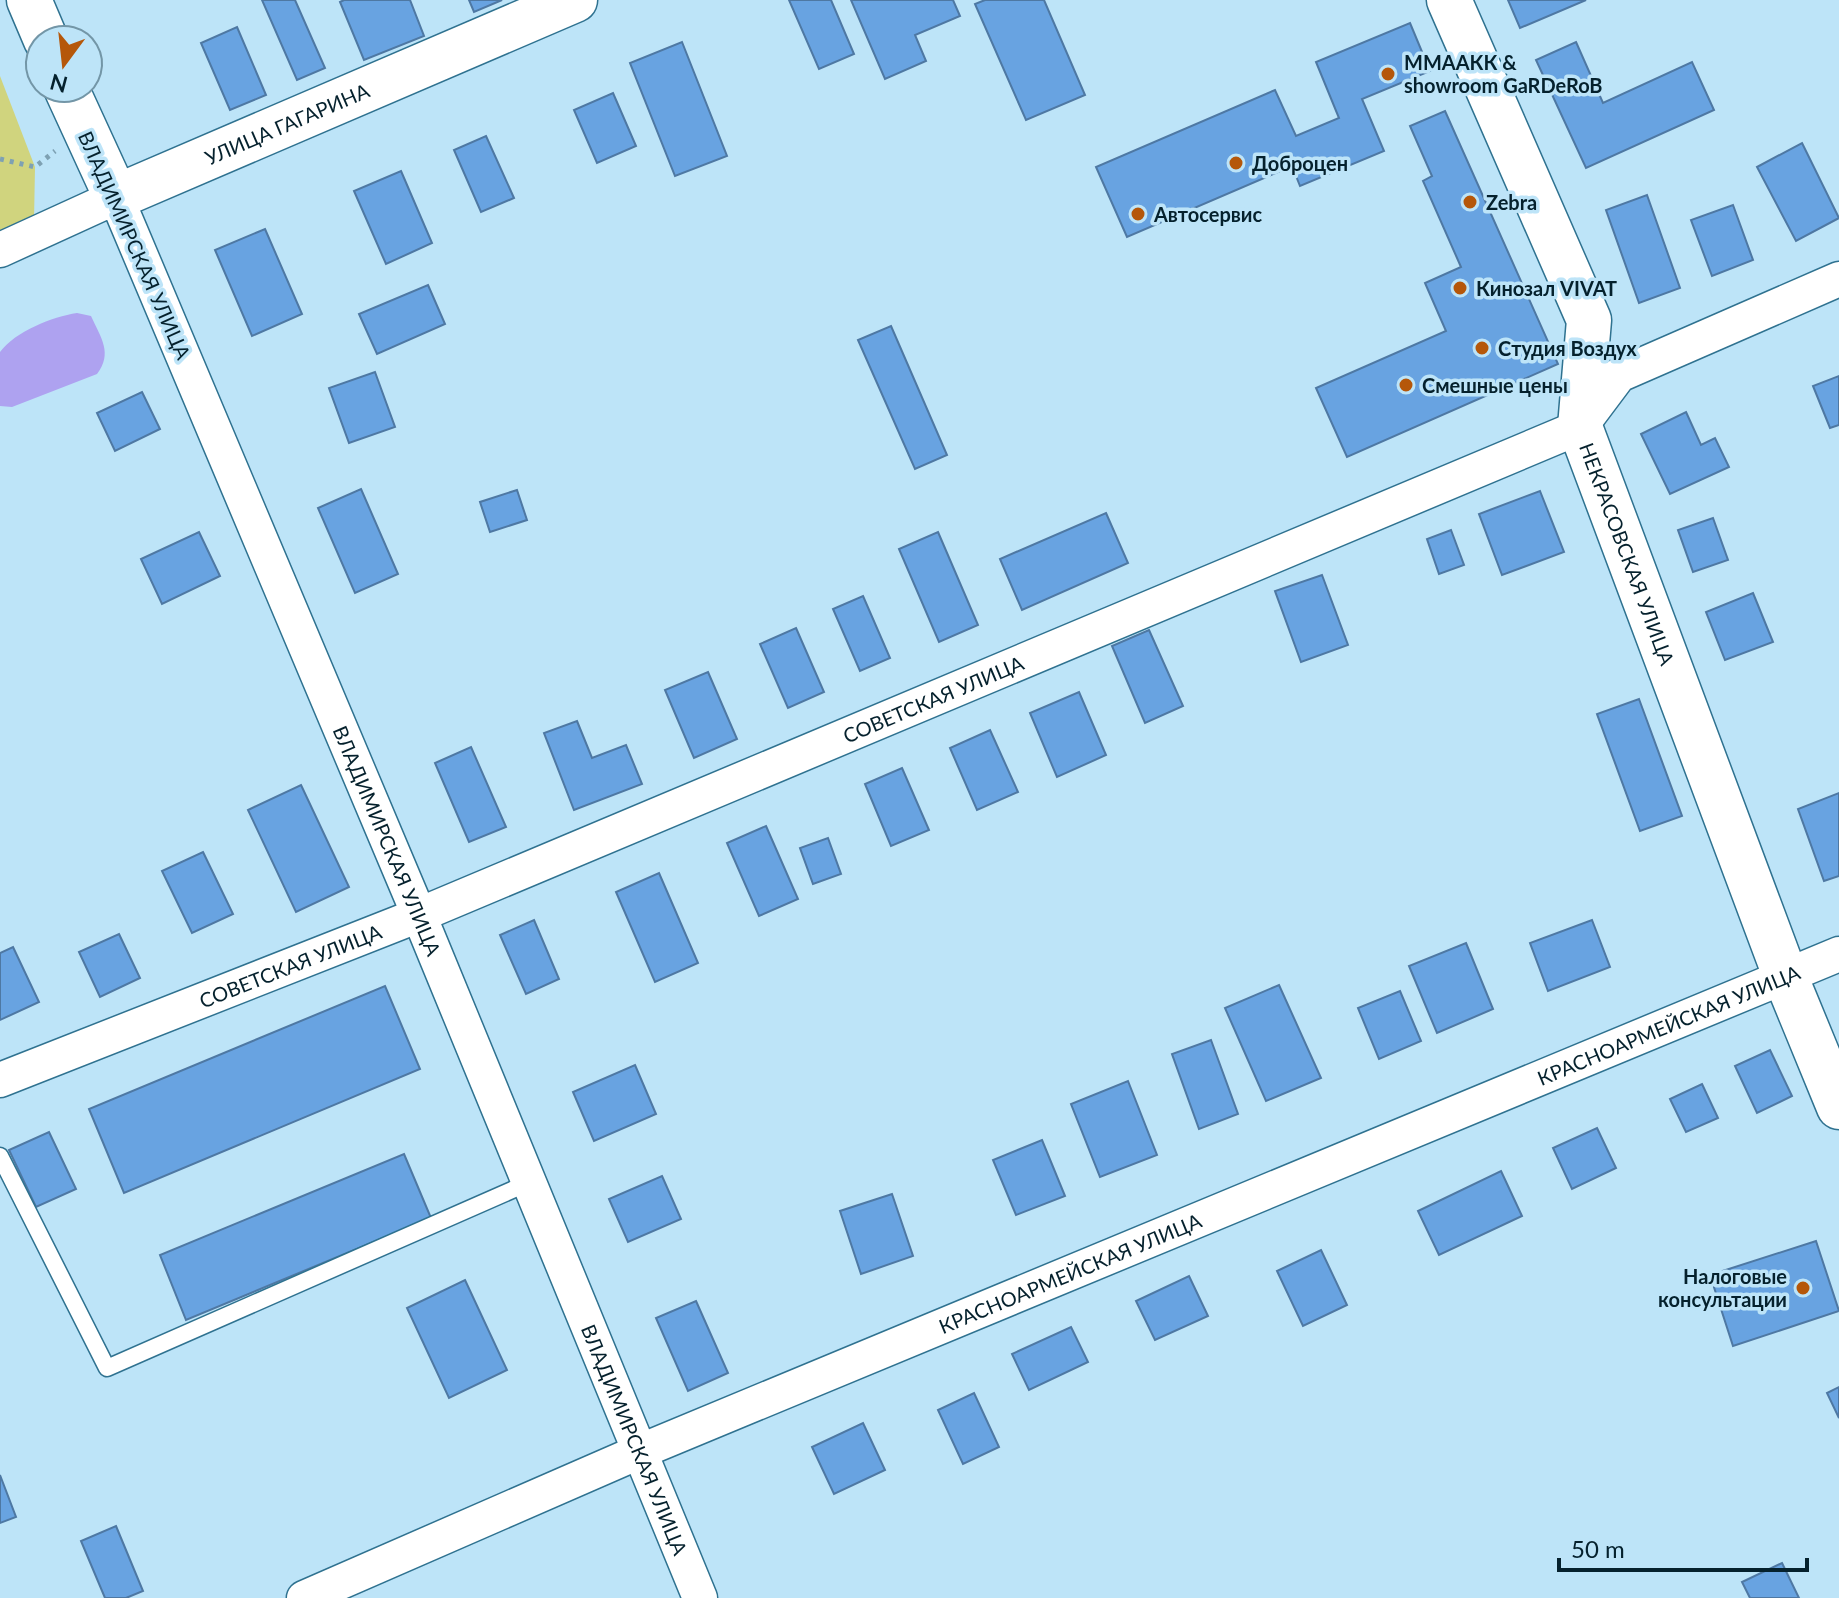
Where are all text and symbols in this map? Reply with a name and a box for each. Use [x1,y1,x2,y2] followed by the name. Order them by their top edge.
[24,24,104,104] north arrow
[1404,50,1603,97] place label: MМААКК & showroom GaRDeRoB
[1379,65,1397,83] marker: MМААКК & showroom GaRDeRoB
[47,69,70,99] text: N
[201,78,373,169] street label: УЛИЦА ГАГАРИНА
[74,127,196,363] street label: ВЛАДИМИРСКАЯ УЛИЦА
[1252,151,1348,175] place label: Доброцен
[1227,154,1245,172] marker: Доброцен
[1486,190,1537,214] place label: Zebra
[1461,193,1479,211] marker: Zebra
[1153,202,1262,226] place label: Автосервис
[1129,205,1147,223] marker: Автосервис
[1476,276,1617,300] place label: Кинозал VIVAT
[1451,279,1469,297] marker: Кинозал VIVAT
[1498,336,1637,360] place label: Cтудия Воздух
[1473,339,1491,357] marker: Cтудия Воздух
[1422,373,1568,397] place label: Смешные цены
[1397,376,1415,394] marker: Смешные цены
[1575,439,1680,669] street label: НЕКРАСОВСКАЯ УЛИЦА
[839,650,1028,748] street label: СОВЕТСКАЯ УЛИЦА
[328,722,447,960] street label: ВЛАДИМИРСКАЯ УЛИЦА
[196,919,385,1012] street label: СОВЕТСКАЯ УЛИЦА
[1534,959,1804,1090] street label: КРАСНОАРМЕЙСКАЯ УЛИЦА
[935,1208,1205,1338] street label: КРАСНОАРМЕЙСКАЯ УЛИЦА
[1658,1264,1787,1311] place label: Налоговые консультации
[1794,1279,1812,1297] marker: Налоговые консультации
[577,1321,693,1559] street label: ВЛАДИМИРСКАЯ УЛИЦА
[1559,1522,1807,1572] scale bar
[1571,1534,1625,1563] text: 50 m

